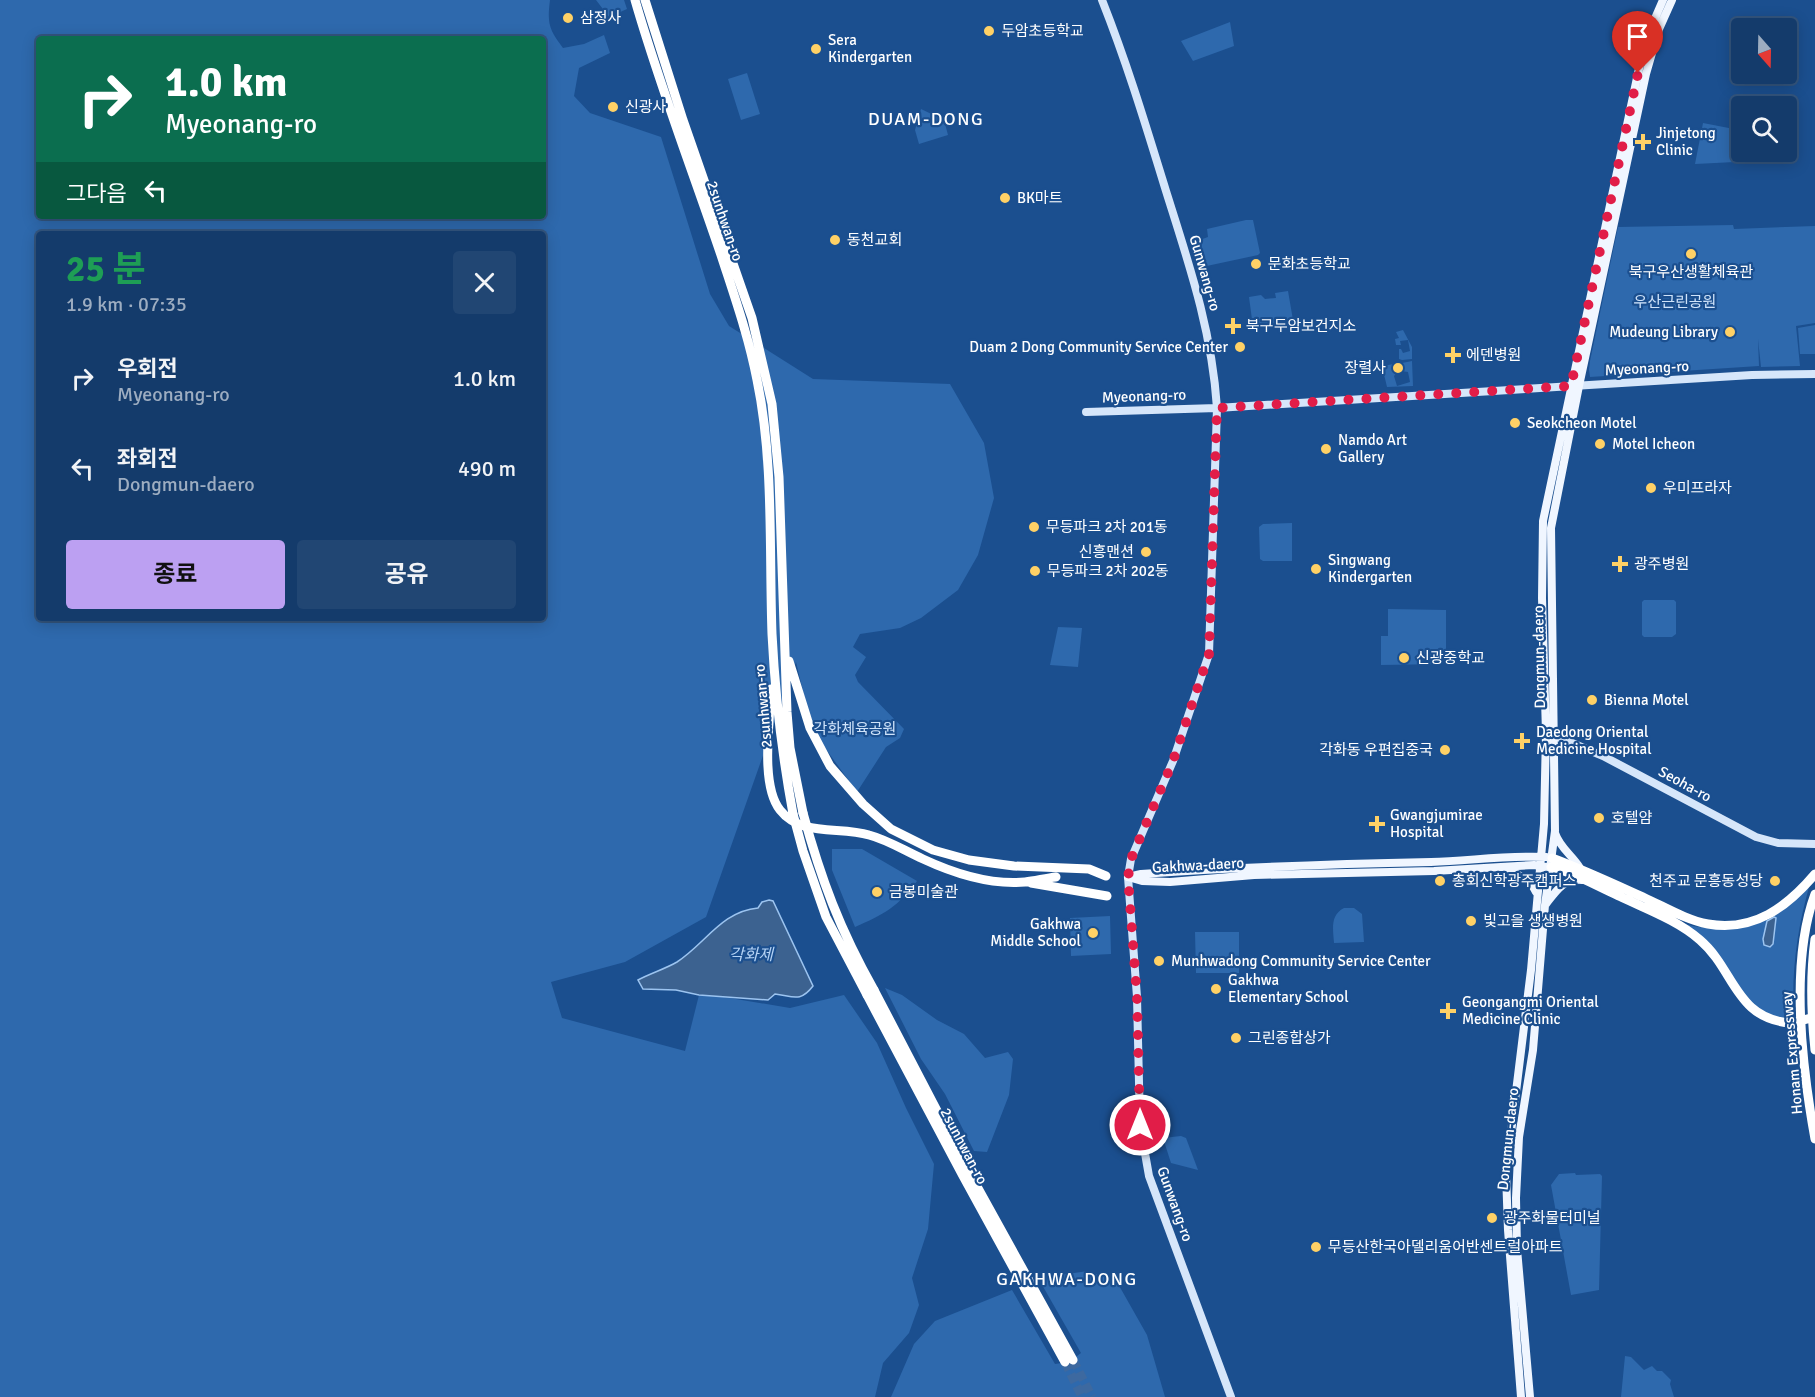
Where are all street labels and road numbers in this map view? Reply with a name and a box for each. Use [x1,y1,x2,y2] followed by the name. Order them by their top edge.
[703,178,747,264] street label: 2sunhwan-ro
[1186,233,1225,313] street label: Gunwang-ro
[1604,357,1690,379] street label: Myeonang-ro
[1101,386,1187,406] street label: Myeonang-ro
[1529,605,1549,709] street label: Dongmun-daero
[750,663,776,749] street label: 2sunhwan-ro
[1655,762,1715,806] street label: Seoha-ro
[1151,854,1245,876] street label: Gakhwa-daero
[1778,991,1806,1115] street label: Honam Expressway
[1494,1087,1522,1191] street label: Dongmun-daero
[936,1105,992,1187] street label: 2sunhwan-ro
[1153,1164,1197,1244] street label: Gunwang-ro

